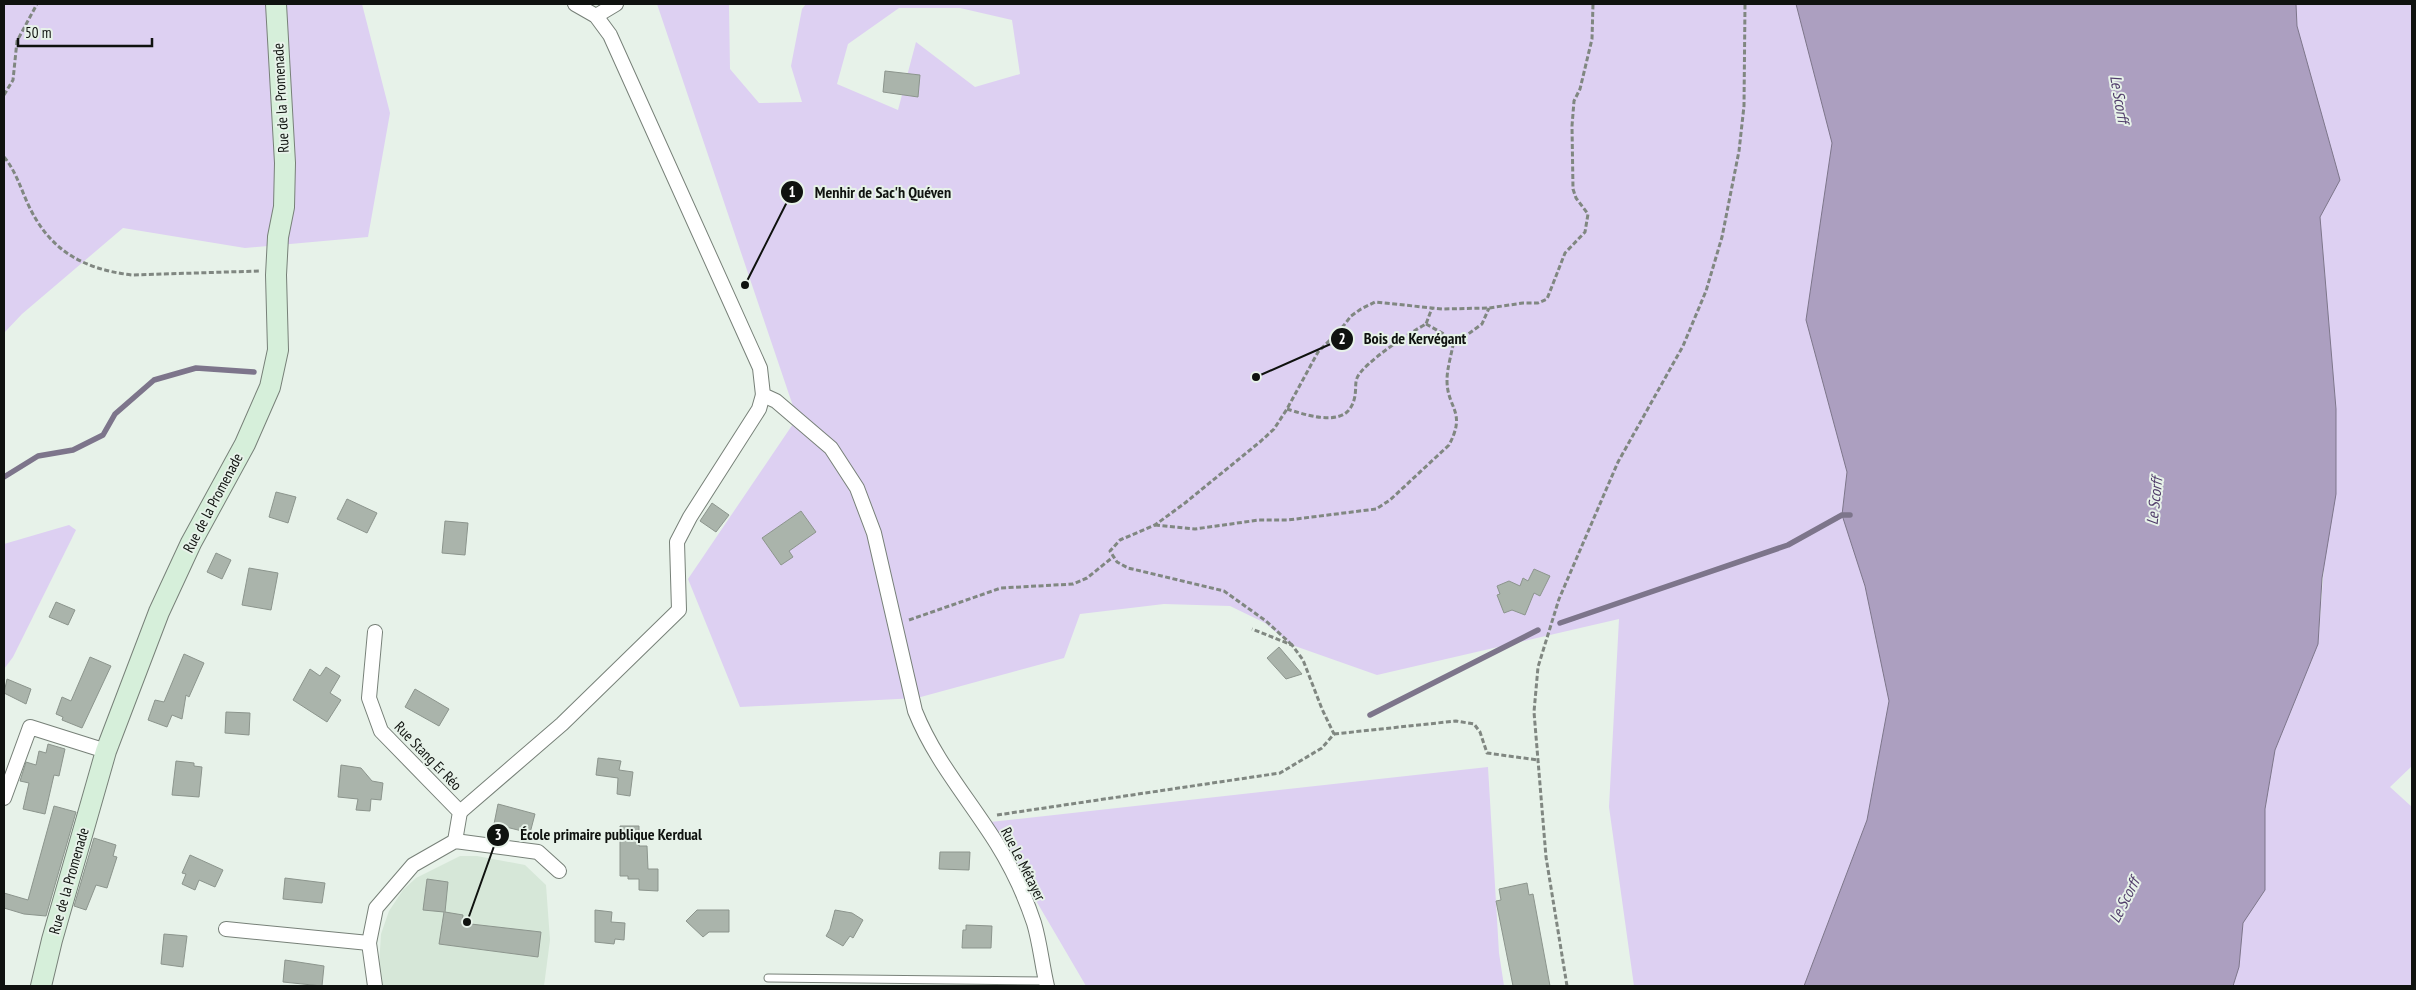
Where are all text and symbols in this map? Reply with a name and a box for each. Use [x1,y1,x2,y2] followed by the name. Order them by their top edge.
[18,15,151,47] scale bar
[25,23,51,42] text: 50 m
[268,43,293,153] street label: Rue de la Promenade
[2106,74,2135,128] water label: Le Scorff
[780,176,961,207] callout: Menhir de Sac'h Quéven
[788,182,796,201] text: 1
[815,182,951,202] text: Menhir de Sac'h Quéven
[1329,323,1477,354] callout: Bois de Kervégant
[1364,328,1467,348] text: Bois de Kervégant
[1338,329,1346,348] text: 2
[178,450,247,556] street label: Rue de la Promenade
[2142,472,2167,526] water label: Le Scorff
[391,717,466,794] street label: Rue Stang Er Réo
[485,819,712,850] callout: École primaire publique Kerdual
[520,824,702,844] text: École primaire publique Kerdual
[997,824,1050,904] street label: Rue Le Métayer
[44,825,93,936] street label: Rue de la Promenade
[494,825,502,844] text: 3
[2104,871,2146,926] water label: Le Scorff

